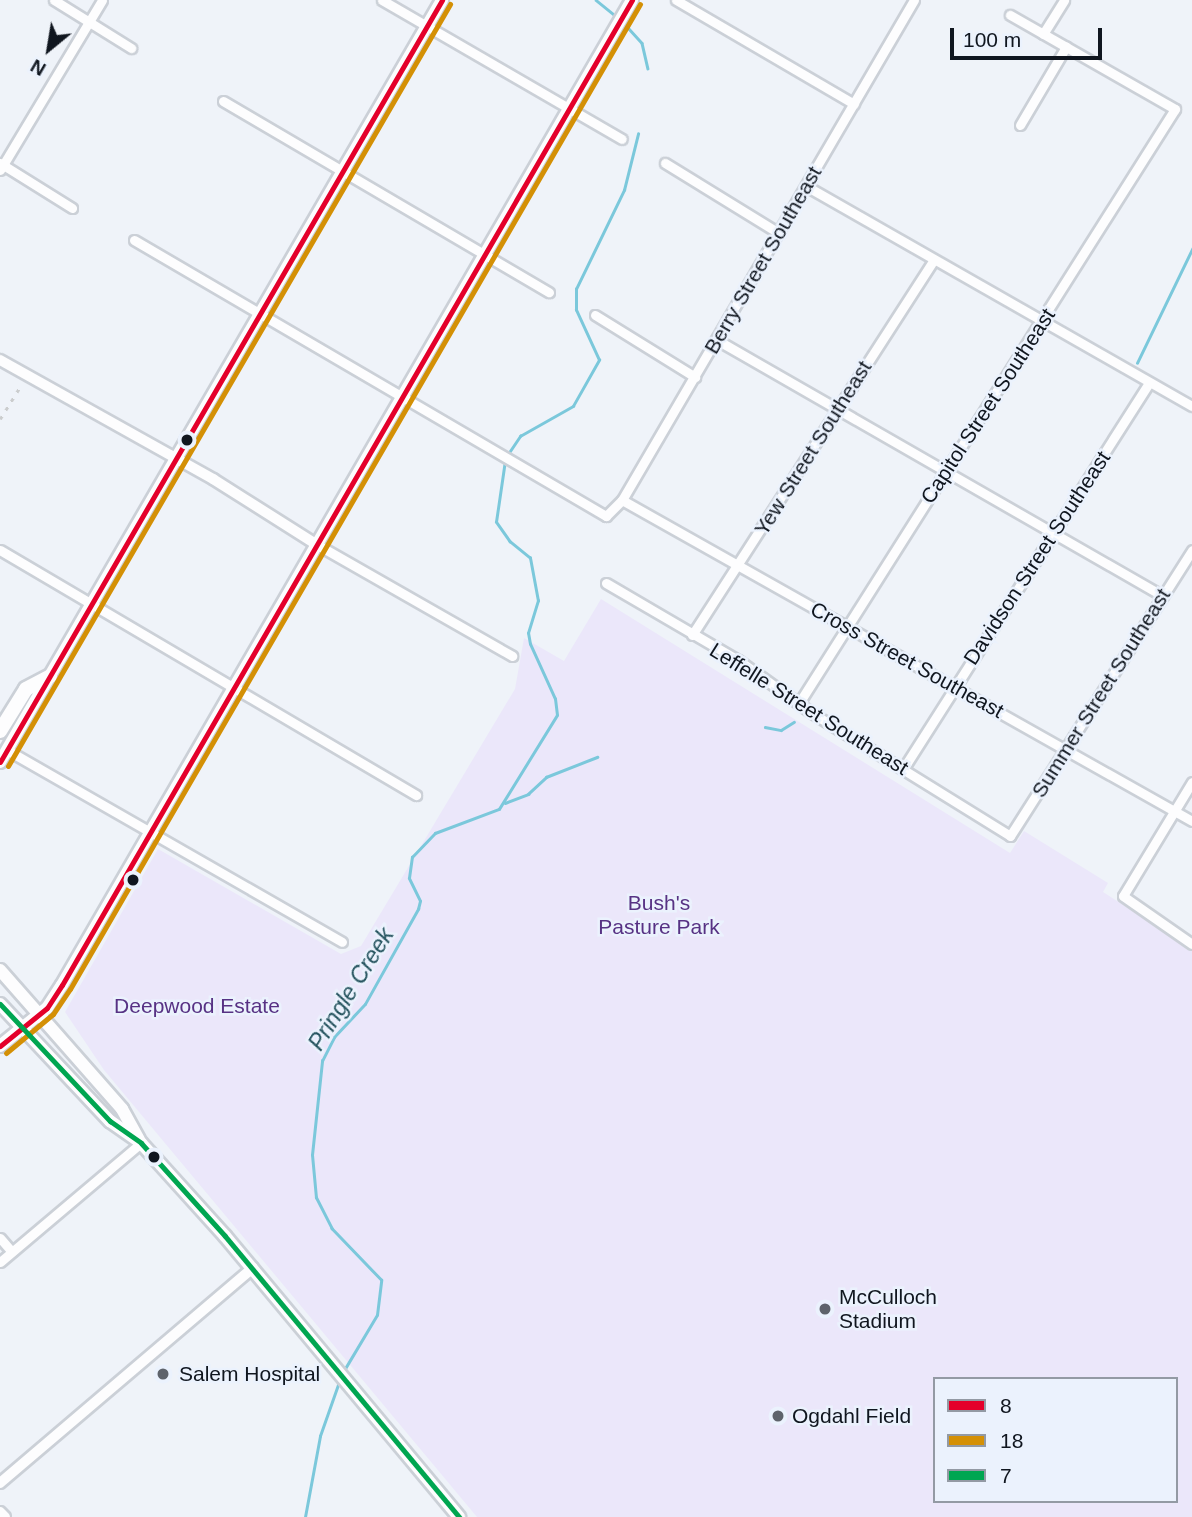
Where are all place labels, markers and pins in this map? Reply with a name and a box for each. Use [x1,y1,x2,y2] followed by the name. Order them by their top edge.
[180,433,194,447] unlabelled marker
[126,873,140,887] unlabelled marker
[147,1150,161,1164] unlabelled marker
[839,1284,937,1334] place label: McCulloch Stadium
[817,1301,833,1317] marker: McCulloch Stadium
[179,1361,320,1387] place label: Salem Hospital
[153,1364,173,1384] marker: Salem Hospital
[792,1403,911,1429] place label: Ogdahl Field
[770,1408,786,1424] marker: Ogdahl Field

